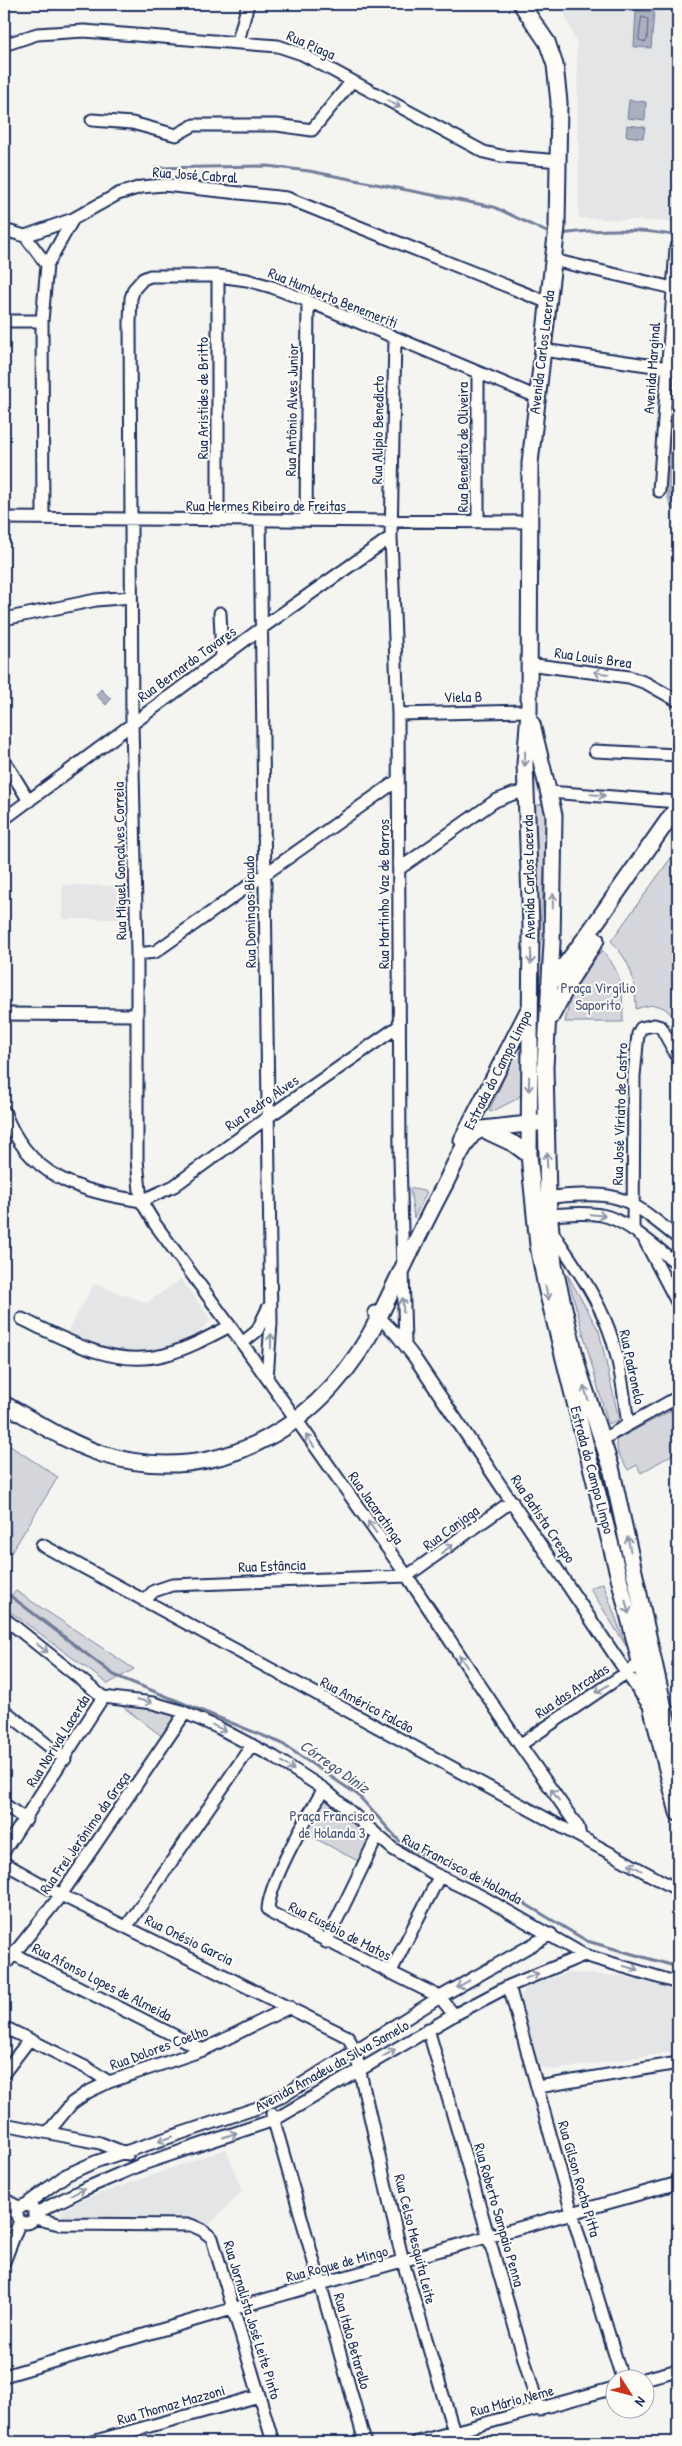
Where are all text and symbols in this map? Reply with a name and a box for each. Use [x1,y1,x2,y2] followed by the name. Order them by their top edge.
[284,25,339,65] street label: Rua Piaga
[387,100,401,110] one-way arrow
[152,161,238,188] street label: Rua José Cabral
[265,262,401,333] street label: Rua Humberto Benemeriti
[523,289,560,415] street label: Avenida Carlos Lacerda
[638,321,665,415] street label: Avenida Marginal
[192,337,213,459] street label: Rua Aristides de Britto
[280,343,303,477] street label: Rua Antônio Alves Junior
[366,375,389,484] street label: Rua Alípio Benedicto
[452,382,473,512] street label: Rua Benedito de Oliveira
[186,495,346,516] street label: Rua Hermes Ribeiro de Freitas
[133,620,241,707] street label: Rua Bernardo Tavares
[553,642,633,673] street label: Rua Louis Brea
[593,668,609,678] one-way arrow
[443,686,483,707] street label: Viela B
[520,750,530,767] one-way arrow
[108,781,131,940] street label: Rua Miguel Gonçalves Correia
[590,791,606,800] one-way arrow
[517,814,540,939] street label: Avenida Carlos Lacerda
[373,819,394,969] street label: Rua Martinho Vaz de Barros
[238,856,261,968] street label: Rua Domingos Bicudo
[549,893,558,909] one-way arrow
[526,948,536,964] one-way arrow
[560,977,636,1015] park label: Praça Virgílio Saporito
[458,1006,537,1133] street label: Estrada do Campo Limpo
[607,1042,632,1186] street label: Rua José Víriato de Castro
[221,1069,303,1136] street label: Rua Pedro Alves
[524,1075,533,1091] one-way arrow
[542,1152,552,1168] one-way arrow
[589,1210,605,1220] one-way arrow
[543,1284,552,1300] one-way arrow
[399,1297,408,1313] one-way arrow
[614,1328,651,1406] street label: Rua Padronelo
[266,1333,275,1349] one-way arrow
[581,1386,591,1402] one-way arrow
[565,1404,620,1536] street label: Estrada do Campo Limpo
[305,1434,315,1448] one-way arrow
[343,1467,409,1549] street label: Rua Jacaratinga
[506,1470,581,1567] street label: Rua Batista Crespo
[418,1500,483,1555] street label: Rua Canjaga
[367,1520,377,1534] one-way arrow
[624,1537,633,1553] one-way arrow
[440,1544,454,1554] one-way arrow
[238,1554,306,1577] street label: Rua Estância
[623,1598,633,1614] one-way arrow
[35,1643,48,1654] one-way arrow
[458,1655,468,1669] one-way arrow
[530,1658,613,1723] street label: Rua das Arcadas
[317,1671,418,1738] street label: Rua Américo Falcão
[595,1684,609,1694] one-way arrow
[21,1690,94,1791] street label: Rua Norival Lacerda
[137,1697,153,1706] one-way arrow
[211,1724,226,1733] one-way arrow
[296,1734,375,1799] water label: Córrego Diniz
[281,1761,295,1771] one-way arrow
[34,1767,135,1898] street label: Rua Frei Jerônimo da Graça
[550,1788,560,1802] one-way arrow
[290,1805,374,1843] park label: Praça Francisco de Holanda 3
[399,1828,526,1909] street label: Rua Francisco de Holanda
[629,1862,643,1872] one-way arrow
[285,1896,395,1966] street label: Rua Eusébio de Matos
[142,1909,237,1970] street label: Rua Onésio Garcia
[29,1937,176,2026] street label: Rua Afonso Lopes de Almeida
[623,1964,639,1974] one-way arrow
[524,1971,539,1981] one-way arrow
[456,1980,471,1989] one-way arrow
[251,2014,413,2117] street label: Avenida Amadeu da Silva Samelo
[107,2020,211,2075] street label: Rua Dolores Coelho
[382,2047,396,2057] one-way arrow
[553,2118,606,2239] street label: Rua Gilson Rocha Pitta
[222,2130,237,2139] one-way arrow
[158,2135,173,2144] one-way arrow
[469,2141,530,2289] street label: Rua Roberto Sampaio Penna
[389,2172,442,2306] street label: Rua Celso Mesquita Leite
[70,2187,85,2196] one-way arrow
[218,2238,287,2402] street label: Rua Jornalista José Leite Pinto
[284,2240,390,2287] street label: Rua Roque de Mingo
[329,2290,376,2391] street label: Rua Italo Betarello
[604,2368,654,2418] north arrow
[114,2379,227,2430] street label: Rua Thomaz Mazzoni
[468,2379,556,2422] street label: Rua Mário Neme
[631,2393,651,2411] text: N

